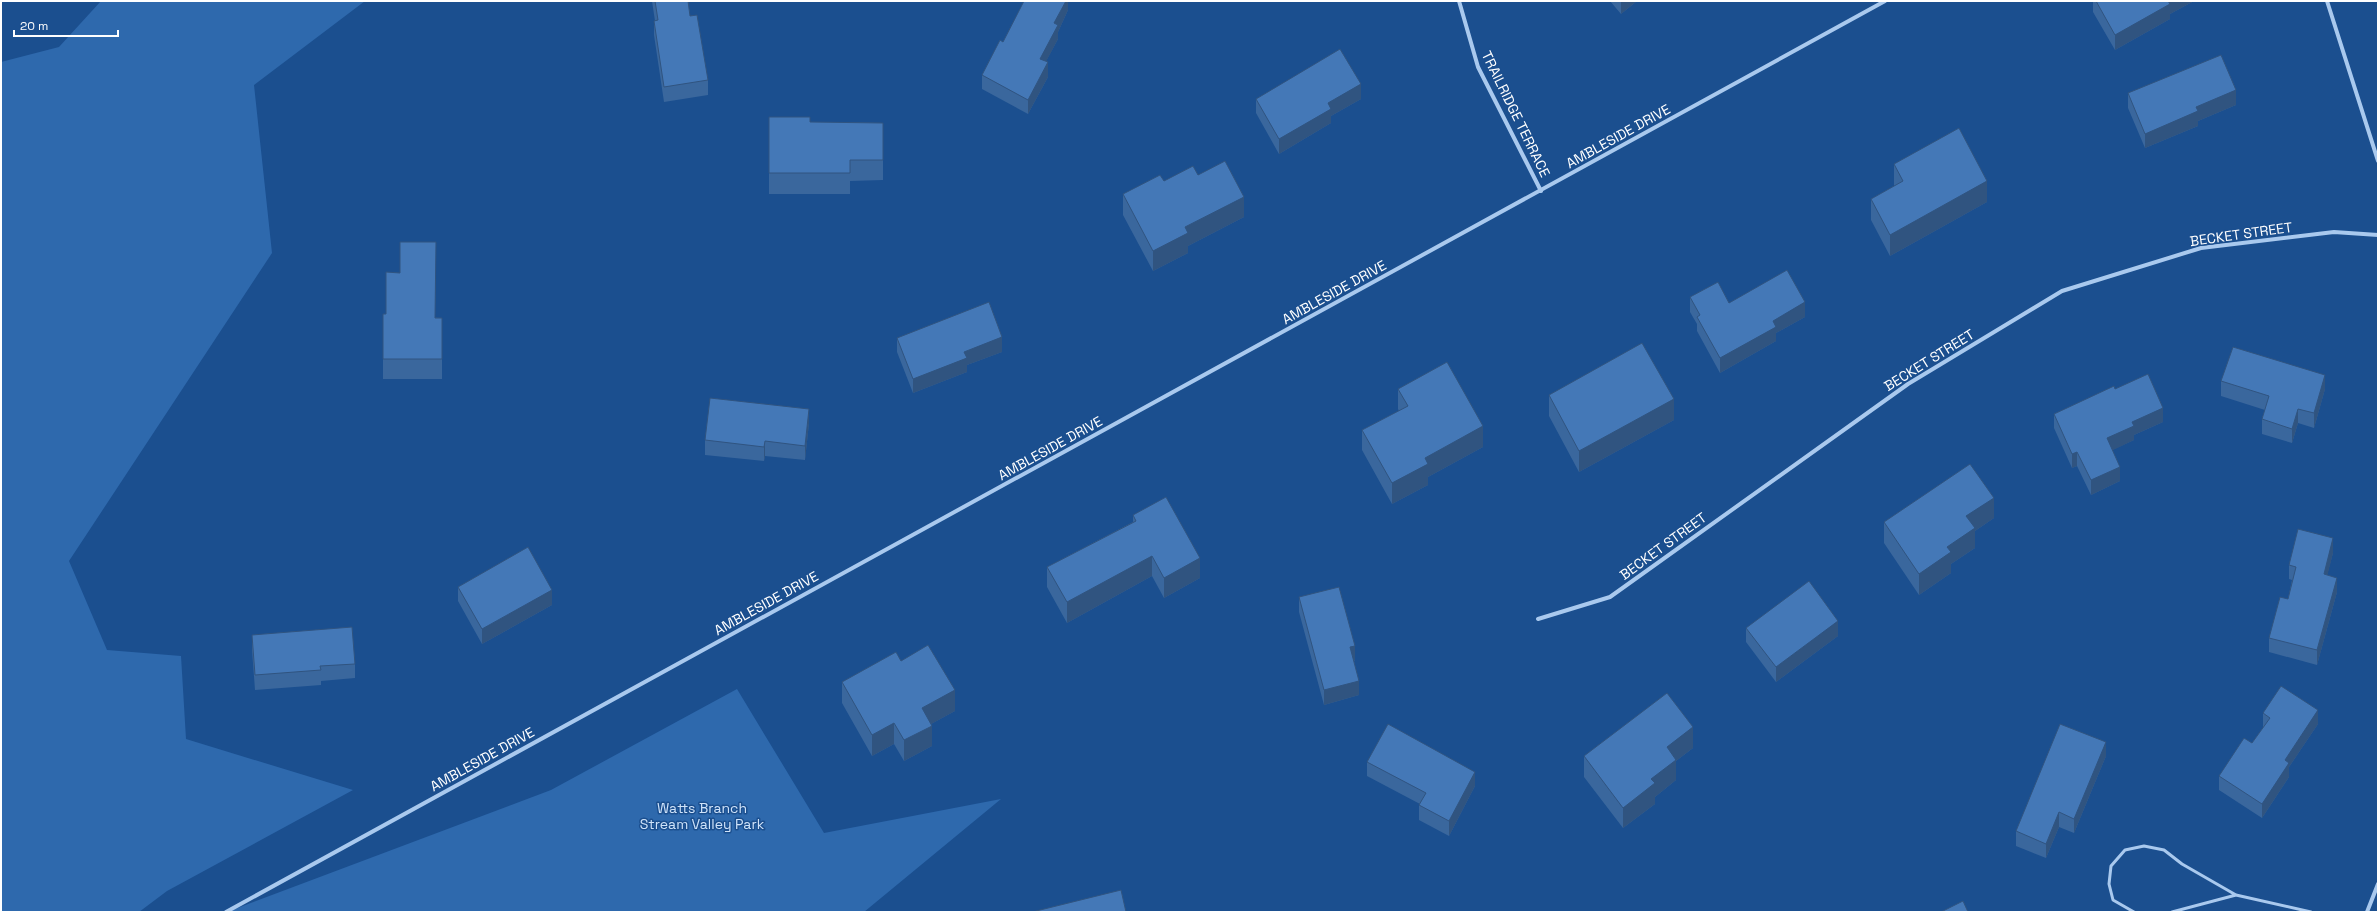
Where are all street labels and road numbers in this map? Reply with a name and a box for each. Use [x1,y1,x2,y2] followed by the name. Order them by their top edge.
[1478,48,1554,180] street label: TRAILRIDGE TERRACE
[1563,100,1673,172] street label: AMBLESIDE DRIVE
[2189,218,2293,250] street label: BECKET STREET
[1279,256,1389,328] street label: AMBLESIDE DRIVE
[1880,325,1978,395] street label: BECKET STREET
[995,412,1105,484] street label: AMBLESIDE DRIVE
[1616,508,1710,584] street label: BECKET STREET
[711,567,821,639] street label: AMBLESIDE DRIVE
[427,723,537,795] street label: AMBLESIDE DRIVE

